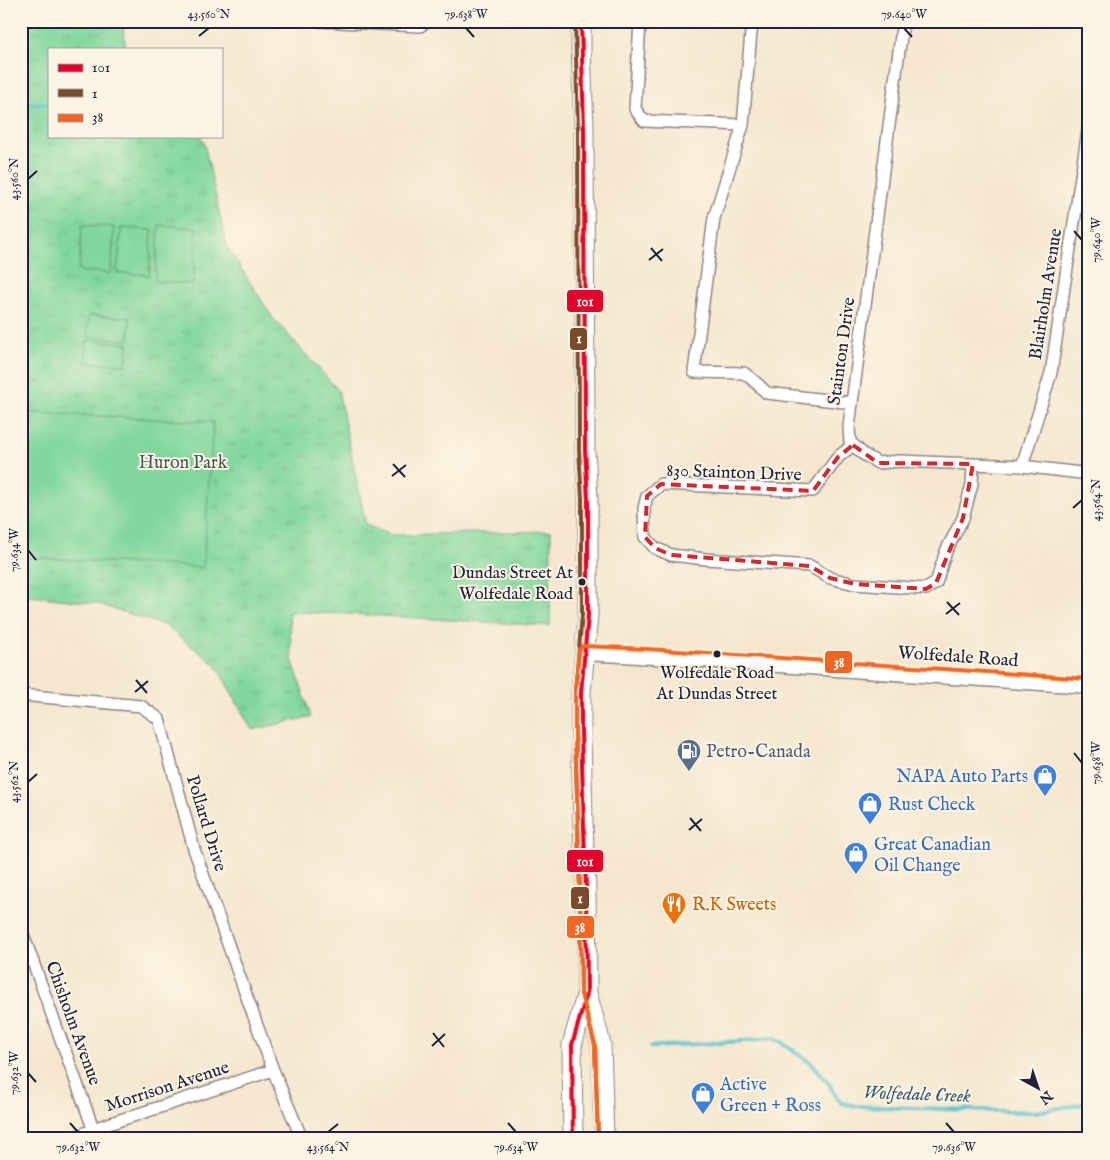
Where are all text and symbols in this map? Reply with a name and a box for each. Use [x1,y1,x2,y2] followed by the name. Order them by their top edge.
[188,7,231,22] text: 43.560°N
[445,7,488,22] text: 79.638°W
[881,7,927,22] text: 79.640°W
[48,48,222,138] legend
[92,58,110,77] text: 101
[92,84,98,103] text: 1
[92,108,104,127] text: 38
[7,157,22,200] text: 43.560°N
[1089,217,1104,263] text: 79.640°W
[1025,227,1068,362] street label: Blairholm Avenue
[566,289,604,313] line badge: 101
[576,293,594,311] text: 101
[824,296,861,407] street label: Stainton Drive
[569,327,588,351] line badge: 1
[576,330,582,348] text: 1
[139,452,228,475] park label: Huron Park
[666,460,802,487] street label: 830 Stainton Drive
[1089,478,1104,521] text: 43.564°N
[7,527,22,572] text: 79.634°W
[452,563,574,605] place label: Dundas Street At Wolfedale Road
[577,577,587,587] marker: Dundas Street At Wolfedale Road
[897,642,1019,673] street label: Wolfedale Road
[712,649,722,659] marker: Wolfedale Road At Dundas Street
[824,650,853,674] line badge: 38
[834,654,845,672] text: 38
[656,663,778,705] place label: Wolfedale Road At Dundas Street
[676,738,702,772] fuel station icon: Petro-Canada
[706,741,811,764] place label: Petro-Canada
[1089,741,1104,784] text: 79.638°W
[7,760,22,803] text: 43.562°N
[1032,763,1058,797] shop icon: NAPA Auto Parts
[896,766,1028,789] place label: NAPA Auto Parts
[180,773,231,874] street label: Pollard Drive
[857,791,883,825] shop icon: Rust Check
[888,794,976,817] place label: Rust Check
[874,834,991,878] place label: Great Canadian Oil Change
[843,841,869,875] shop icon: Great Canadian Oil Change
[566,849,604,873] line badge: 101
[576,853,594,871] text: 101
[570,886,590,910] line badge: 1
[577,890,583,908] text: 1
[661,891,687,925] restaurant icon: R.K Sweets
[692,894,776,917] place label: R.K Sweets
[566,915,595,939] line badge: 38
[575,919,586,937] text: 38
[39,958,106,1089] street label: Chisholm Avenue
[7,1051,22,1095] text: 79.632°W
[103,1057,232,1118] street label: Morrison Avenue
[1012,1062,1062,1112] north arrow
[719,1074,821,1118] place label: Active Green + Ross
[690,1081,716,1115] shop icon: Active Green + Ross
[863,1081,972,1109] water label: Wolfedale Creek
[1035,1086,1057,1108] text: N
[56,1140,100,1155] text: 79.632°W
[307,1140,350,1155] text: 43.564°N
[494,1140,539,1155] text: 79.634°W
[932,1140,976,1155] text: 79.636°W

